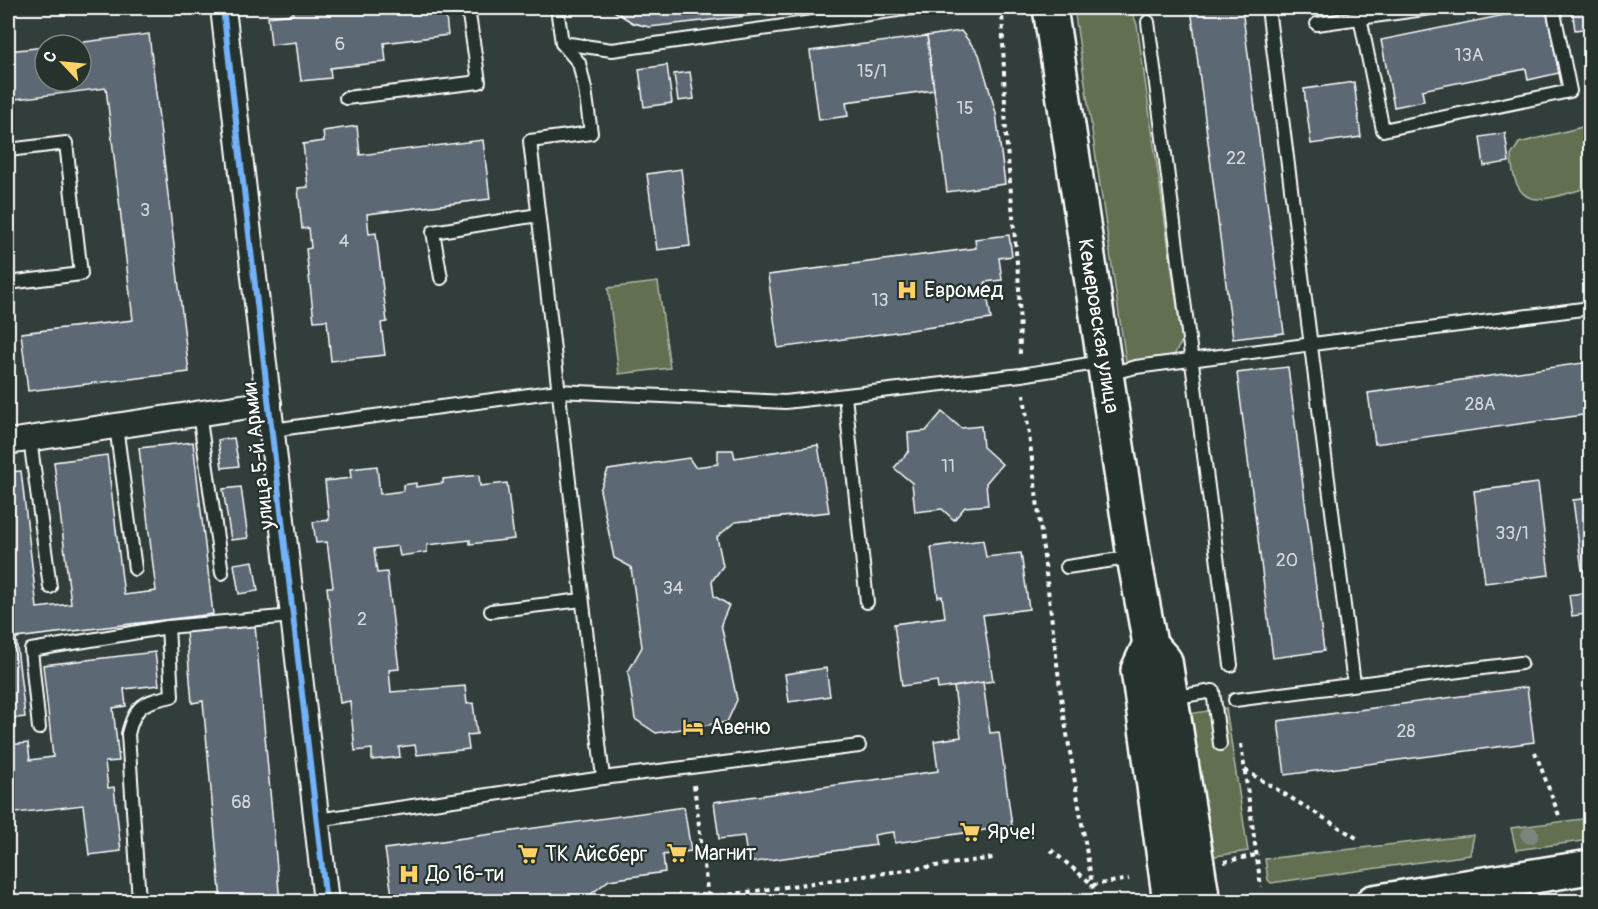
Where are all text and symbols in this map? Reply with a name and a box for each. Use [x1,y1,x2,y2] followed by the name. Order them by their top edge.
[33,33,93,93] north arrow
[335,33,345,56] house number: 6
[1455,44,1484,67] house number: 13А
[39,48,62,66] text: С
[857,60,887,83] house number: 15/1
[957,97,973,120] house number: 15
[1226,147,1246,170] house number: 22
[140,199,150,222] house number: 3
[339,230,350,253] house number: 4
[1071,237,1126,415] street label: Кемеровская улица
[924,277,1004,304] place label: Евромед
[895,278,919,302] hospital icon: Евромед
[871,289,889,312] house number: 13
[236,381,281,532] street label: улица 5-й Армии
[1465,393,1496,416] house number: 28А
[941,455,955,478] house number: 11
[1495,522,1529,545] house number: 33/1
[1276,549,1298,572] house number: 20
[663,577,684,600] house number: 34
[357,608,367,631] house number: 2
[710,714,771,741] place label: Авеню
[681,715,705,739] hotel icon: Авеню
[1396,720,1416,743] house number: 28
[231,791,251,814] house number: 68
[987,819,1036,846] place label: Ярче!
[958,820,982,844] supermarket icon: Ярче!
[694,840,757,867] place label: Магнит
[545,841,647,868] place label: ТК Айсберг
[665,841,689,865] supermarket icon: Магнит
[516,842,540,866] supermarket icon: ТК Айсберг
[425,861,504,888] place label: До 16-ти
[397,862,421,886] hospital icon: До 16-ти

